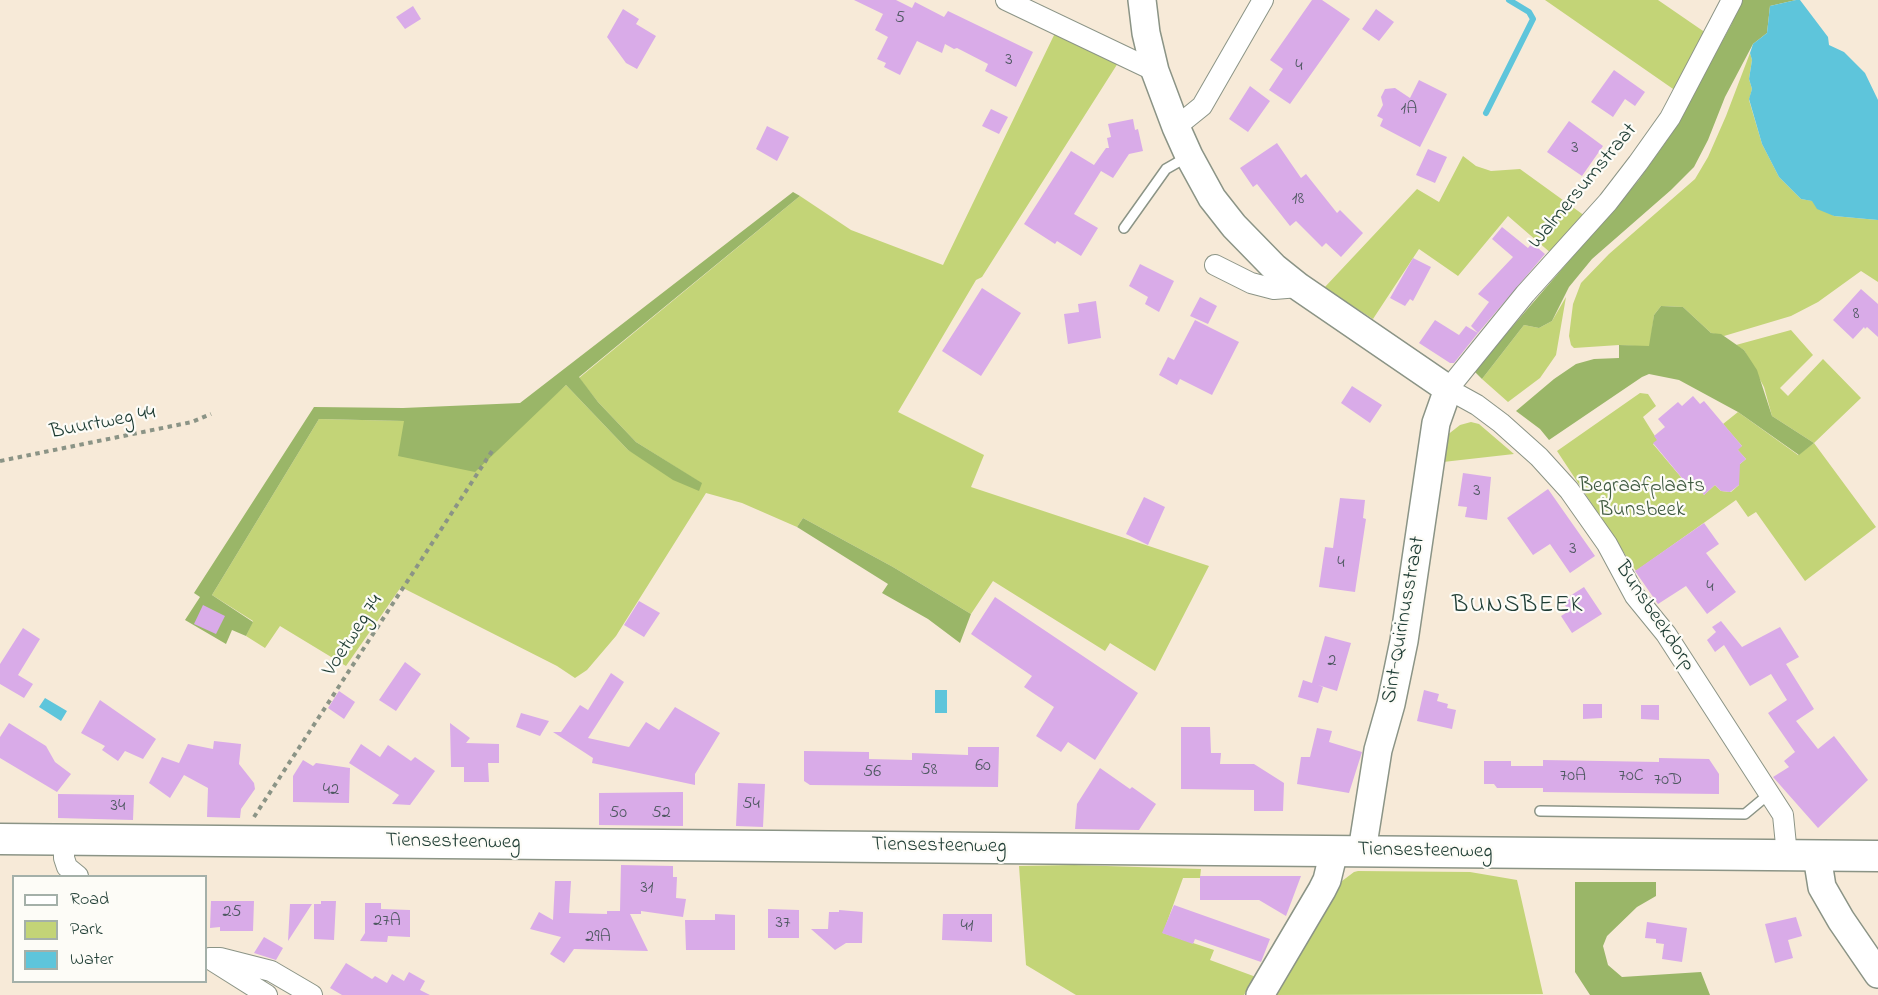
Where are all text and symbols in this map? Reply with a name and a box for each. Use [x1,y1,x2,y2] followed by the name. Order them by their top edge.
[895,8,905,30] house number: 5
[1005,50,1013,72] house number: 3
[1295,56,1303,78] house number: 4
[1401,99,1417,121] house number: 1A
[1524,119,1644,255] street label: Walmersumstraat
[1571,138,1579,160] house number: 3
[1292,189,1304,211] house number: 18
[1853,304,1859,326] house number: 8
[48,401,158,447] street label: Buurtweg 44
[1579,475,1705,525] park label: Begraafplaats Bunsbeek
[1473,481,1481,503] house number: 3
[1378,535,1432,705] street label: Sint-Quirinusstraat
[1569,539,1577,561] house number: 3
[1337,553,1345,575] house number: 4
[1608,557,1700,677] street label: Bunsbeekdorp
[1706,577,1714,599] house number: 4
[318,590,390,682] street label: Voetweg 74
[1452,593,1584,621] district label: BUNSBEEK
[1328,651,1336,673] house number: 2
[975,756,991,778] house number: 60
[920,760,938,782] house number: 58
[863,762,881,784] house number: 56
[1560,766,1586,788] house number: 70A
[1618,766,1644,788] house number: 70C
[1654,770,1682,792] house number: 70D
[323,780,339,802] house number: 42
[742,794,760,816] house number: 54
[111,796,125,818] house number: 34
[609,803,627,825] house number: 50
[651,803,671,825] house number: 52
[385,829,521,857] street label: Tiensesteenweg
[871,833,1007,861] street label: Tiensesteenweg
[1357,838,1493,866] street label: Tiensesteenweg
[12,875,207,983] legend
[640,878,654,900] house number: 31
[70,887,109,913] text: Road
[222,902,242,924] house number: 25
[373,911,401,933] house number: 27A
[776,913,790,935] house number: 37
[960,916,974,938] house number: 41
[70,917,103,943] text: Park
[585,927,611,949] house number: 29A
[70,947,113,973] text: Water

